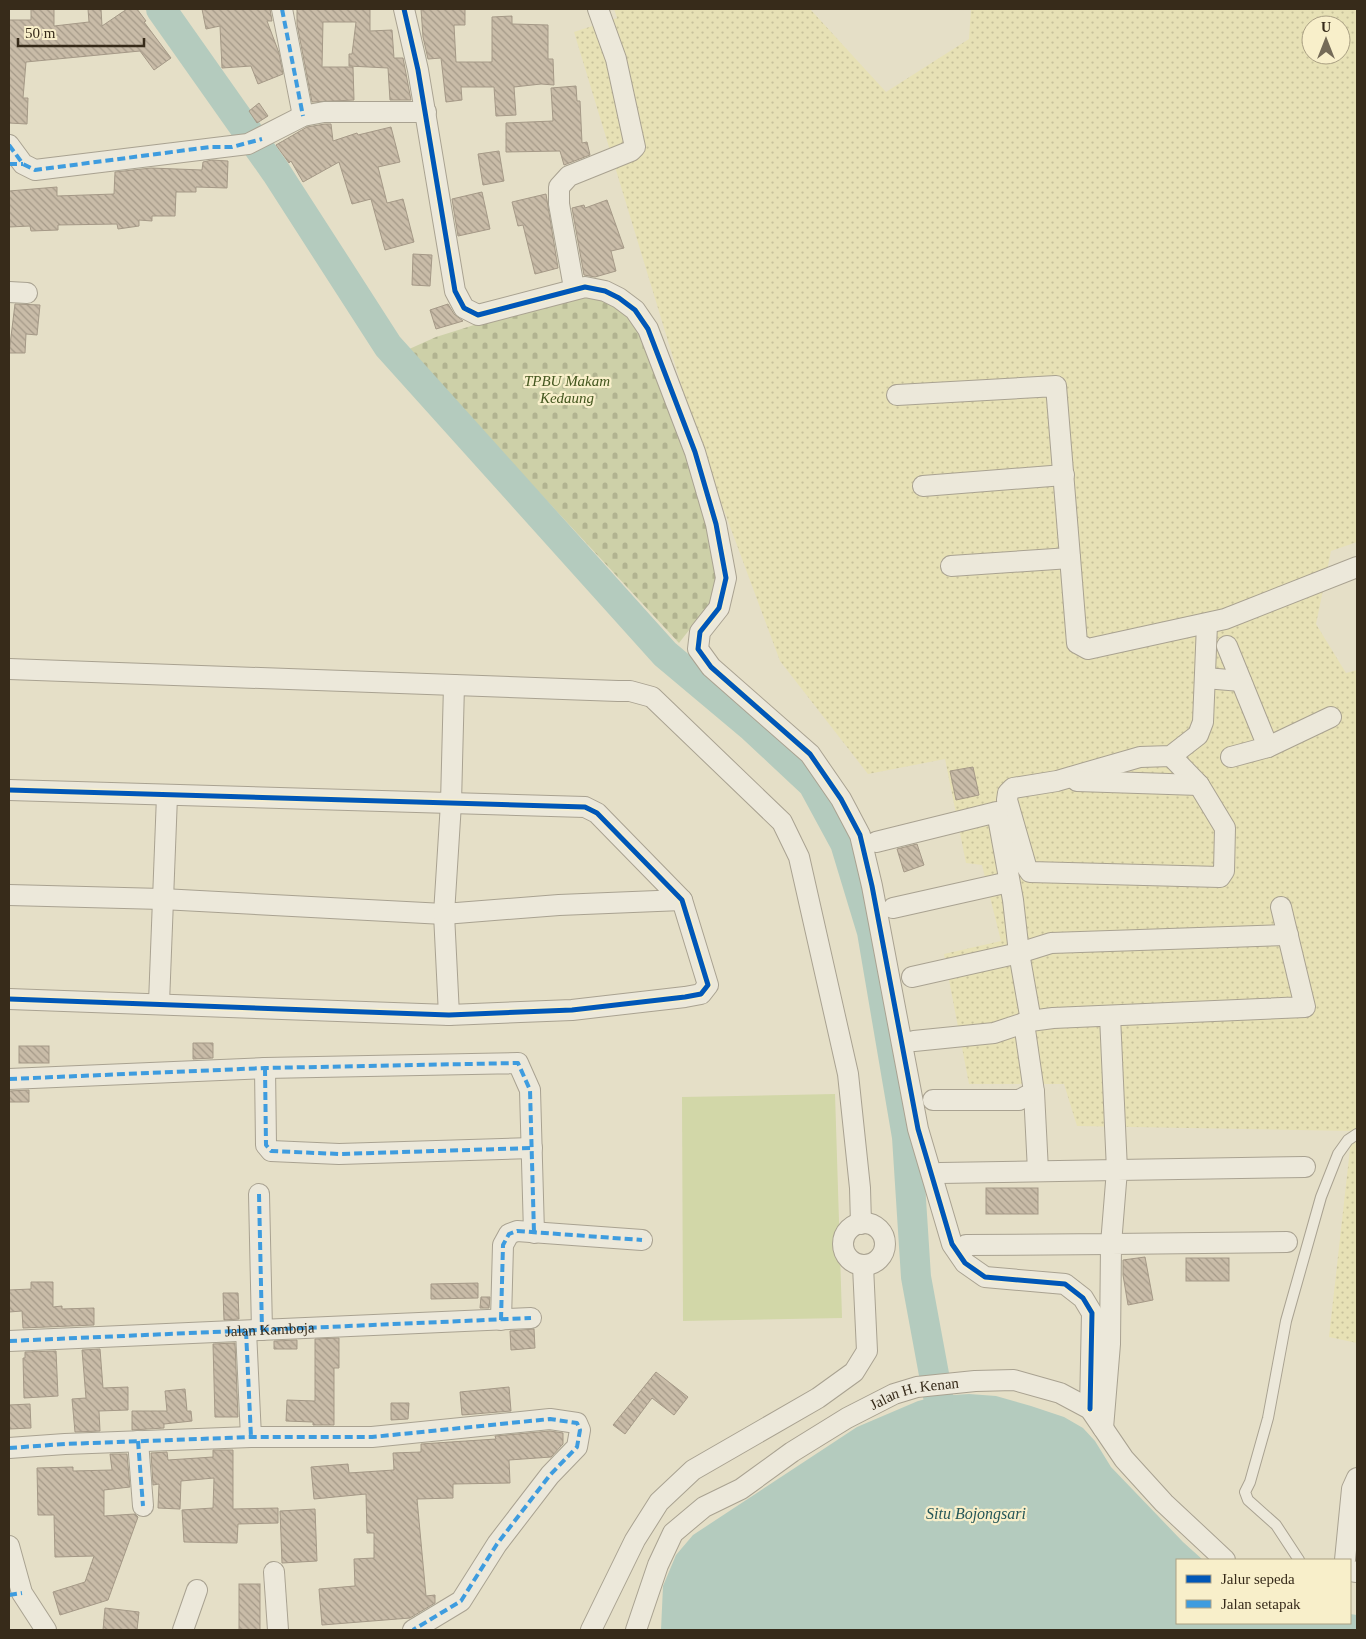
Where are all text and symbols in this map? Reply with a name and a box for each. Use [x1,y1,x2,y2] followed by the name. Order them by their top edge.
[18,15,144,47] scale bar
[1301,15,1351,65] north arrow
[1321,20,1331,35] text: U
[25,25,56,41] text: 50 m
[524,373,610,406] park label: TPBU Makam Kedaung
[225,1320,315,1339] street label: Jalan Kamboja
[867,1375,960,1413] street label: Jalan H. Kenan
[926,1505,1026,1523] water label: Situ Bojongsari
[1176,1559,1351,1624] legend
[1221,1571,1295,1587] text: Jalur sepeda
[1221,1596,1301,1612] text: Jalan setapak

